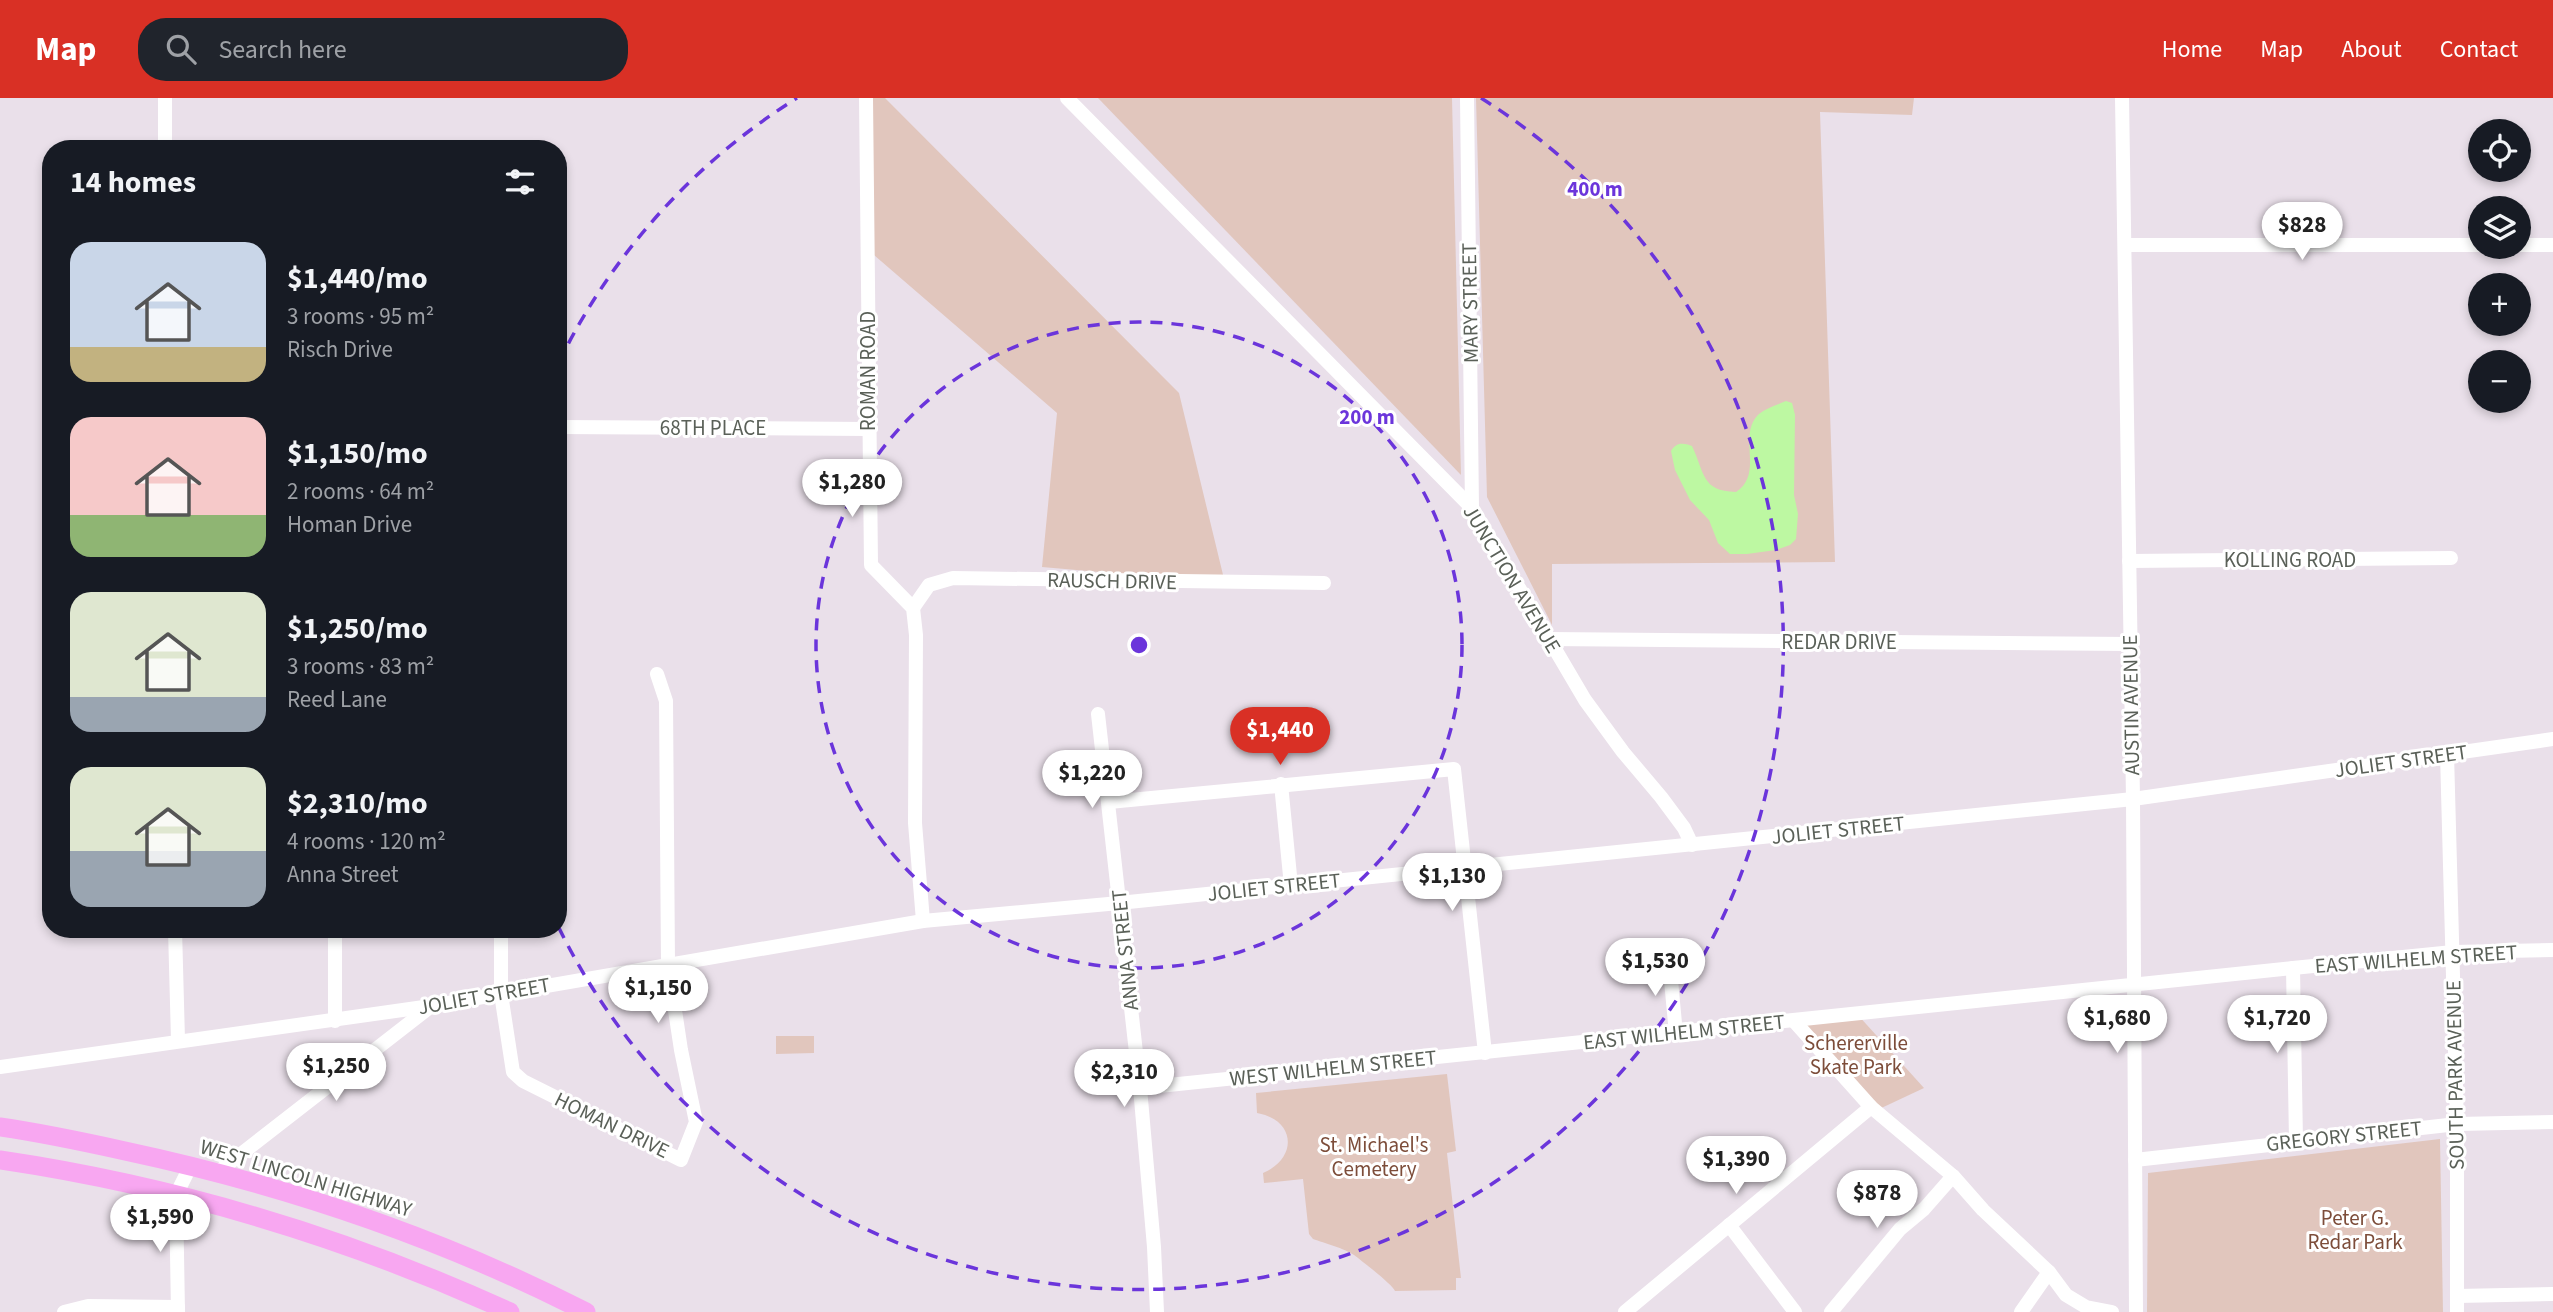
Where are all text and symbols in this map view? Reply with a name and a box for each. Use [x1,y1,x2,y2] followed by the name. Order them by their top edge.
[138,18,628,81] search box
[35,26,96,73] text: Map
[162,30,200,68] icon: search
[218,31,347,68] text: Search here
[2162,32,2222,67] text: Home
[2260,32,2303,67] text: Map
[2341,32,2402,67] text: About
[2440,32,2518,67] text: Contact
[2468,119,2531,413] map controls
[2468,119,2531,182] button: locate
[70,161,196,204] text: 14 homes
[501,163,539,201] icon: filters
[1567,174,1623,204] text: 400 m
[2468,196,2531,259] button: layers
[2261,202,2343,262] pin: $828
[2278,208,2326,241] text: $828
[1454,243,1486,363] street label: MARY STREET
[287,257,428,300] text: $1,440/mo
[126,270,210,354] icon: home
[2468,273,2531,336] button: +
[287,300,434,333] text: 3 rooms · 95 m²
[853,311,883,431] street label: ROMAN ROAD
[287,333,393,366] text: Risch Drive
[2468,350,2531,413] button: −
[1339,402,1395,432] text: 200 m
[660,413,766,443] street label: 68TH PLACE
[287,432,428,475] text: $1,150/mo
[126,445,210,529] icon: home
[795,460,909,519] pin: $1,280
[818,465,886,498] text: $1,280
[287,475,434,508] text: 2 rooms · 64 m²
[1456,499,1568,659] street label: JUNCTION AVENUE
[287,508,412,541] text: Homan Drive
[2224,545,2356,575] street label: KOLLING ROAD
[1047,565,1177,597] street label: RAUSCH DRIVE
[287,607,428,650] text: $1,250/mo
[126,620,210,704] icon: home
[1781,627,1897,657] street label: REDAR DRIVE
[1127,633,1151,657] centre of rings
[2115,634,2147,776] street label: AUSTIN AVENUE
[287,650,434,683] text: 3 rooms · 83 m²
[287,683,387,716] text: Reed Lane
[1223,708,1337,767] pin: $1,440
[1246,713,1314,746] text: $1,440
[2333,737,2469,785] street label: JOLIET STREET
[1035,750,1149,810] pin: $1,220
[1058,756,1126,789] text: $1,220
[287,782,428,825] text: $2,310/mo
[126,795,210,879] icon: home
[1770,808,1906,852] street label: JOLIET STREET
[287,825,446,858] text: 4 rooms · 120 m²
[1395,854,1509,913] pin: $1,130
[287,858,398,891] text: Anna Street
[1418,859,1486,892] text: $1,130
[1206,865,1342,909] street label: JOLIET STREET
[1104,888,1146,1012] street label: ANNA STREET
[2314,937,2518,981] street label: EAST WILHELM STREET
[1598,939,1712,998] pin: $1,530
[1621,944,1689,977] text: $1,530
[601,965,715,1025] pin: $1,150
[416,970,552,1022] street label: JOLIET STREET
[624,971,692,1004] text: $1,150
[2438,980,2472,1170] street label: SOUTH PARK AVENUE
[2060,996,2174,1055] pin: $1,680
[2220,996,2334,1055] pin: $1,720
[2083,1001,2151,1034] text: $1,680
[2243,1001,2311,1034] text: $1,720
[1582,1006,1786,1058] street label: EAST WILHELM STREET
[1804,1028,1908,1082] park label: Schererville Skate Park
[1228,1042,1438,1094] street label: WEST WILHELM STREET
[279,1044,393,1103] pin: $1,250
[302,1049,370,1082] text: $1,250
[1067,1049,1181,1109] pin: $2,310
[1090,1055,1158,1088] text: $2,310
[550,1084,674,1166] street label: HOMAN DRIVE
[2265,1113,2423,1159] street label: GREGORY STREET
[1320,1130,1429,1184] park label: St. Michael's Cemetery
[196,1132,417,1225] street label: WEST LINCOLN HIGHWAY
[1679,1136,1793,1196] pin: $1,390
[1702,1142,1770,1175] text: $1,390
[1836,1170,1918,1230] pin: $878
[1853,1176,1901,1209] text: $878
[103,1194,217,1254] pin: $1,590
[126,1200,194,1233] text: $1,590
[2307,1203,2403,1257] park label: Peter G. Redar Park

